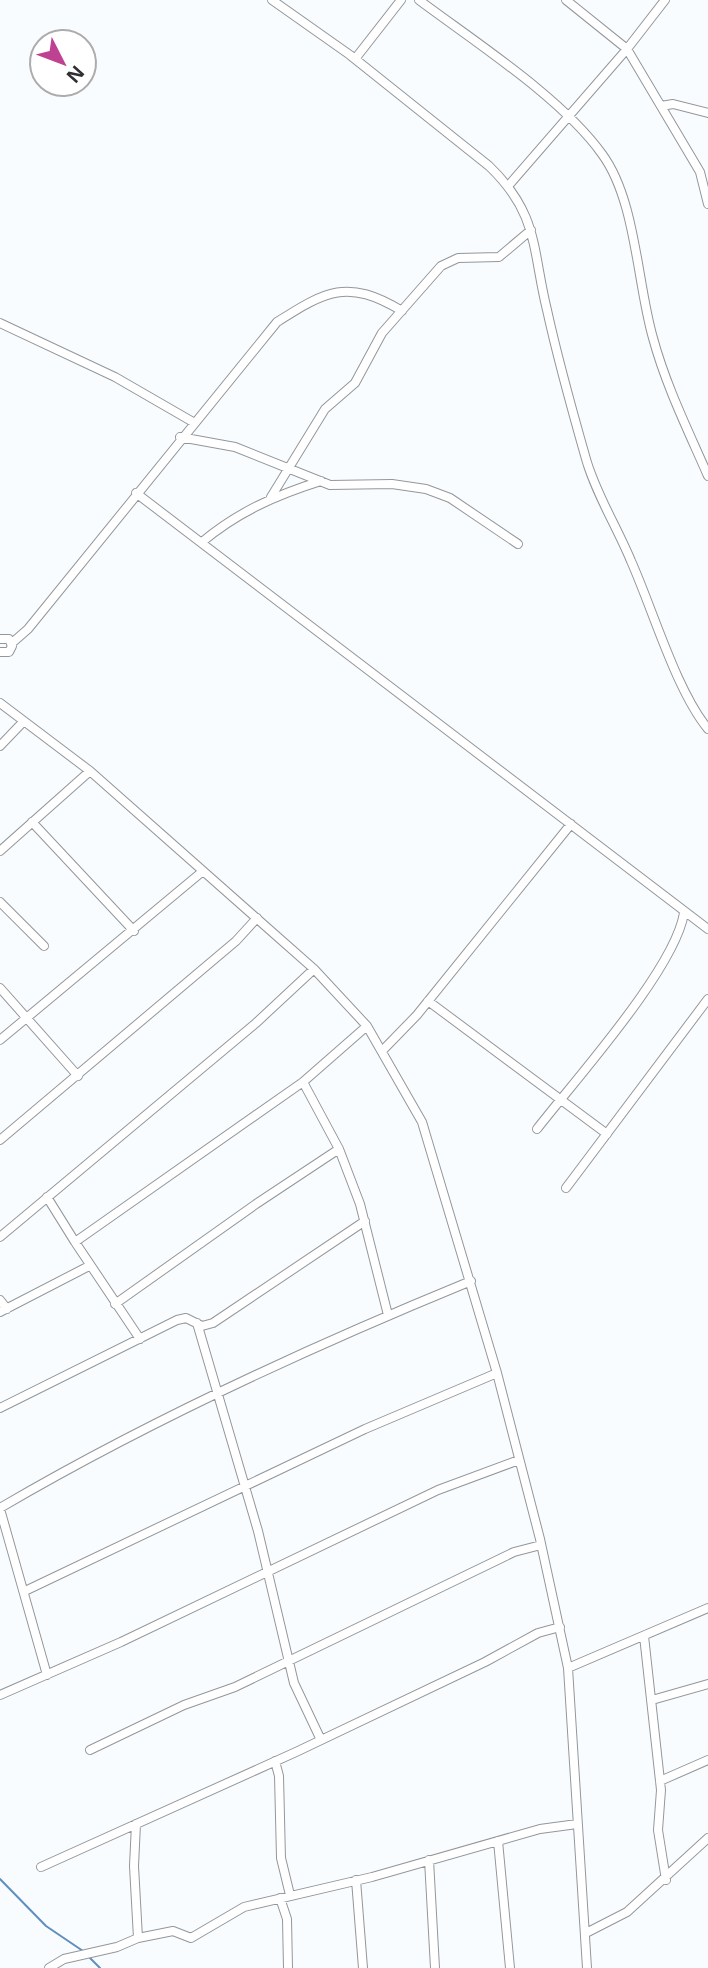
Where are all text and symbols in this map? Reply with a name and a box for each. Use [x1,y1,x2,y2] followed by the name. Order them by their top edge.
[28,28,98,98] north arrow
[61,60,90,89] text: N

